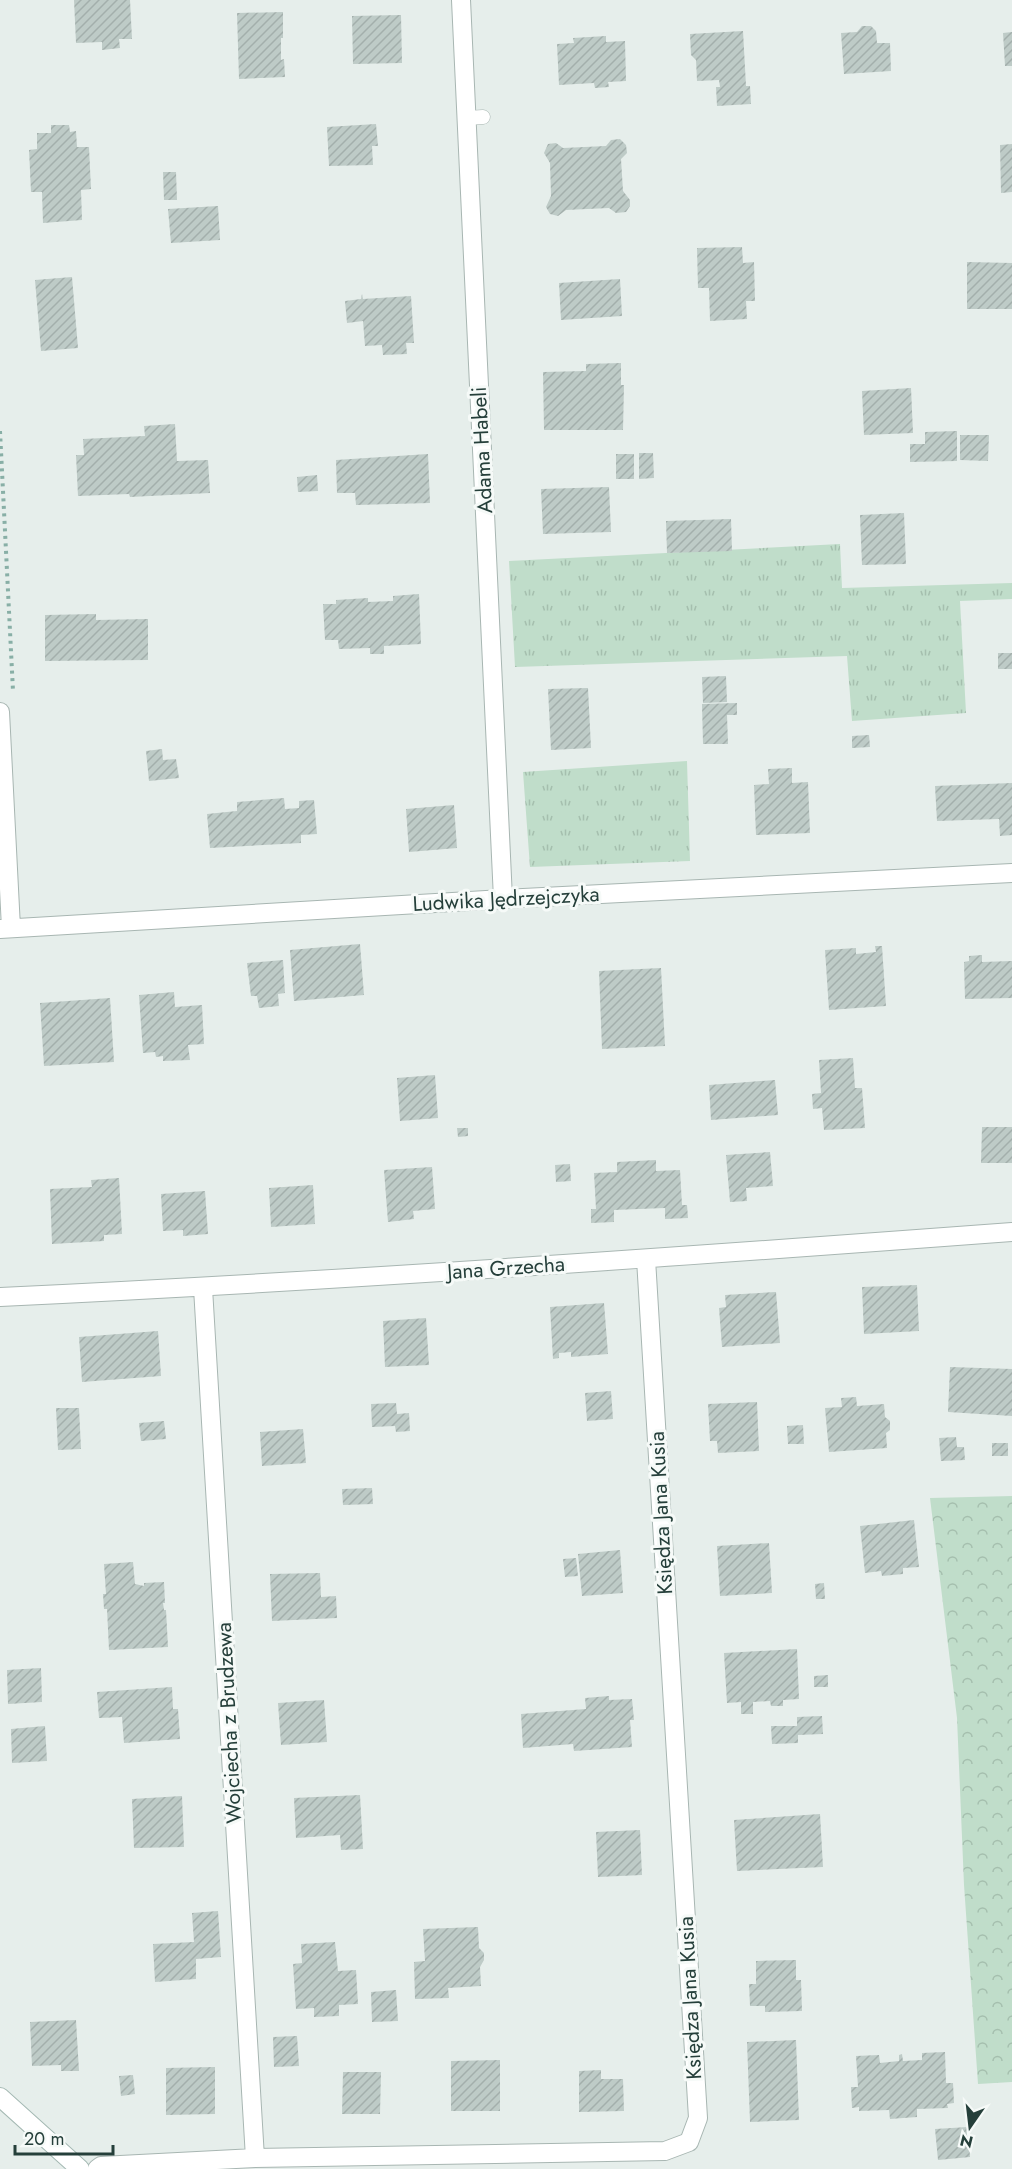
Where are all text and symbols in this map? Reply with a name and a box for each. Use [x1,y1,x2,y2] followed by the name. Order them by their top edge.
[464,386,500,514] street label: Adama Habeli
[412,879,600,919] street label: Ludwika Jędrzejczyka
[443,1249,566,1287] street label: Jana Grzecha
[642,1431,680,1595] street label: Księdza Jana Kusia
[209,1621,249,1825] street label: Wojciecha z Brudzewa
[671,1916,709,2080] street label: Księdza Jana Kusia
[940,2097,1000,2157] north arrow
[15,2118,112,2156] scale bar
[24,2126,64,2152] text: 20 m
[958,2128,975,2154] text: N

